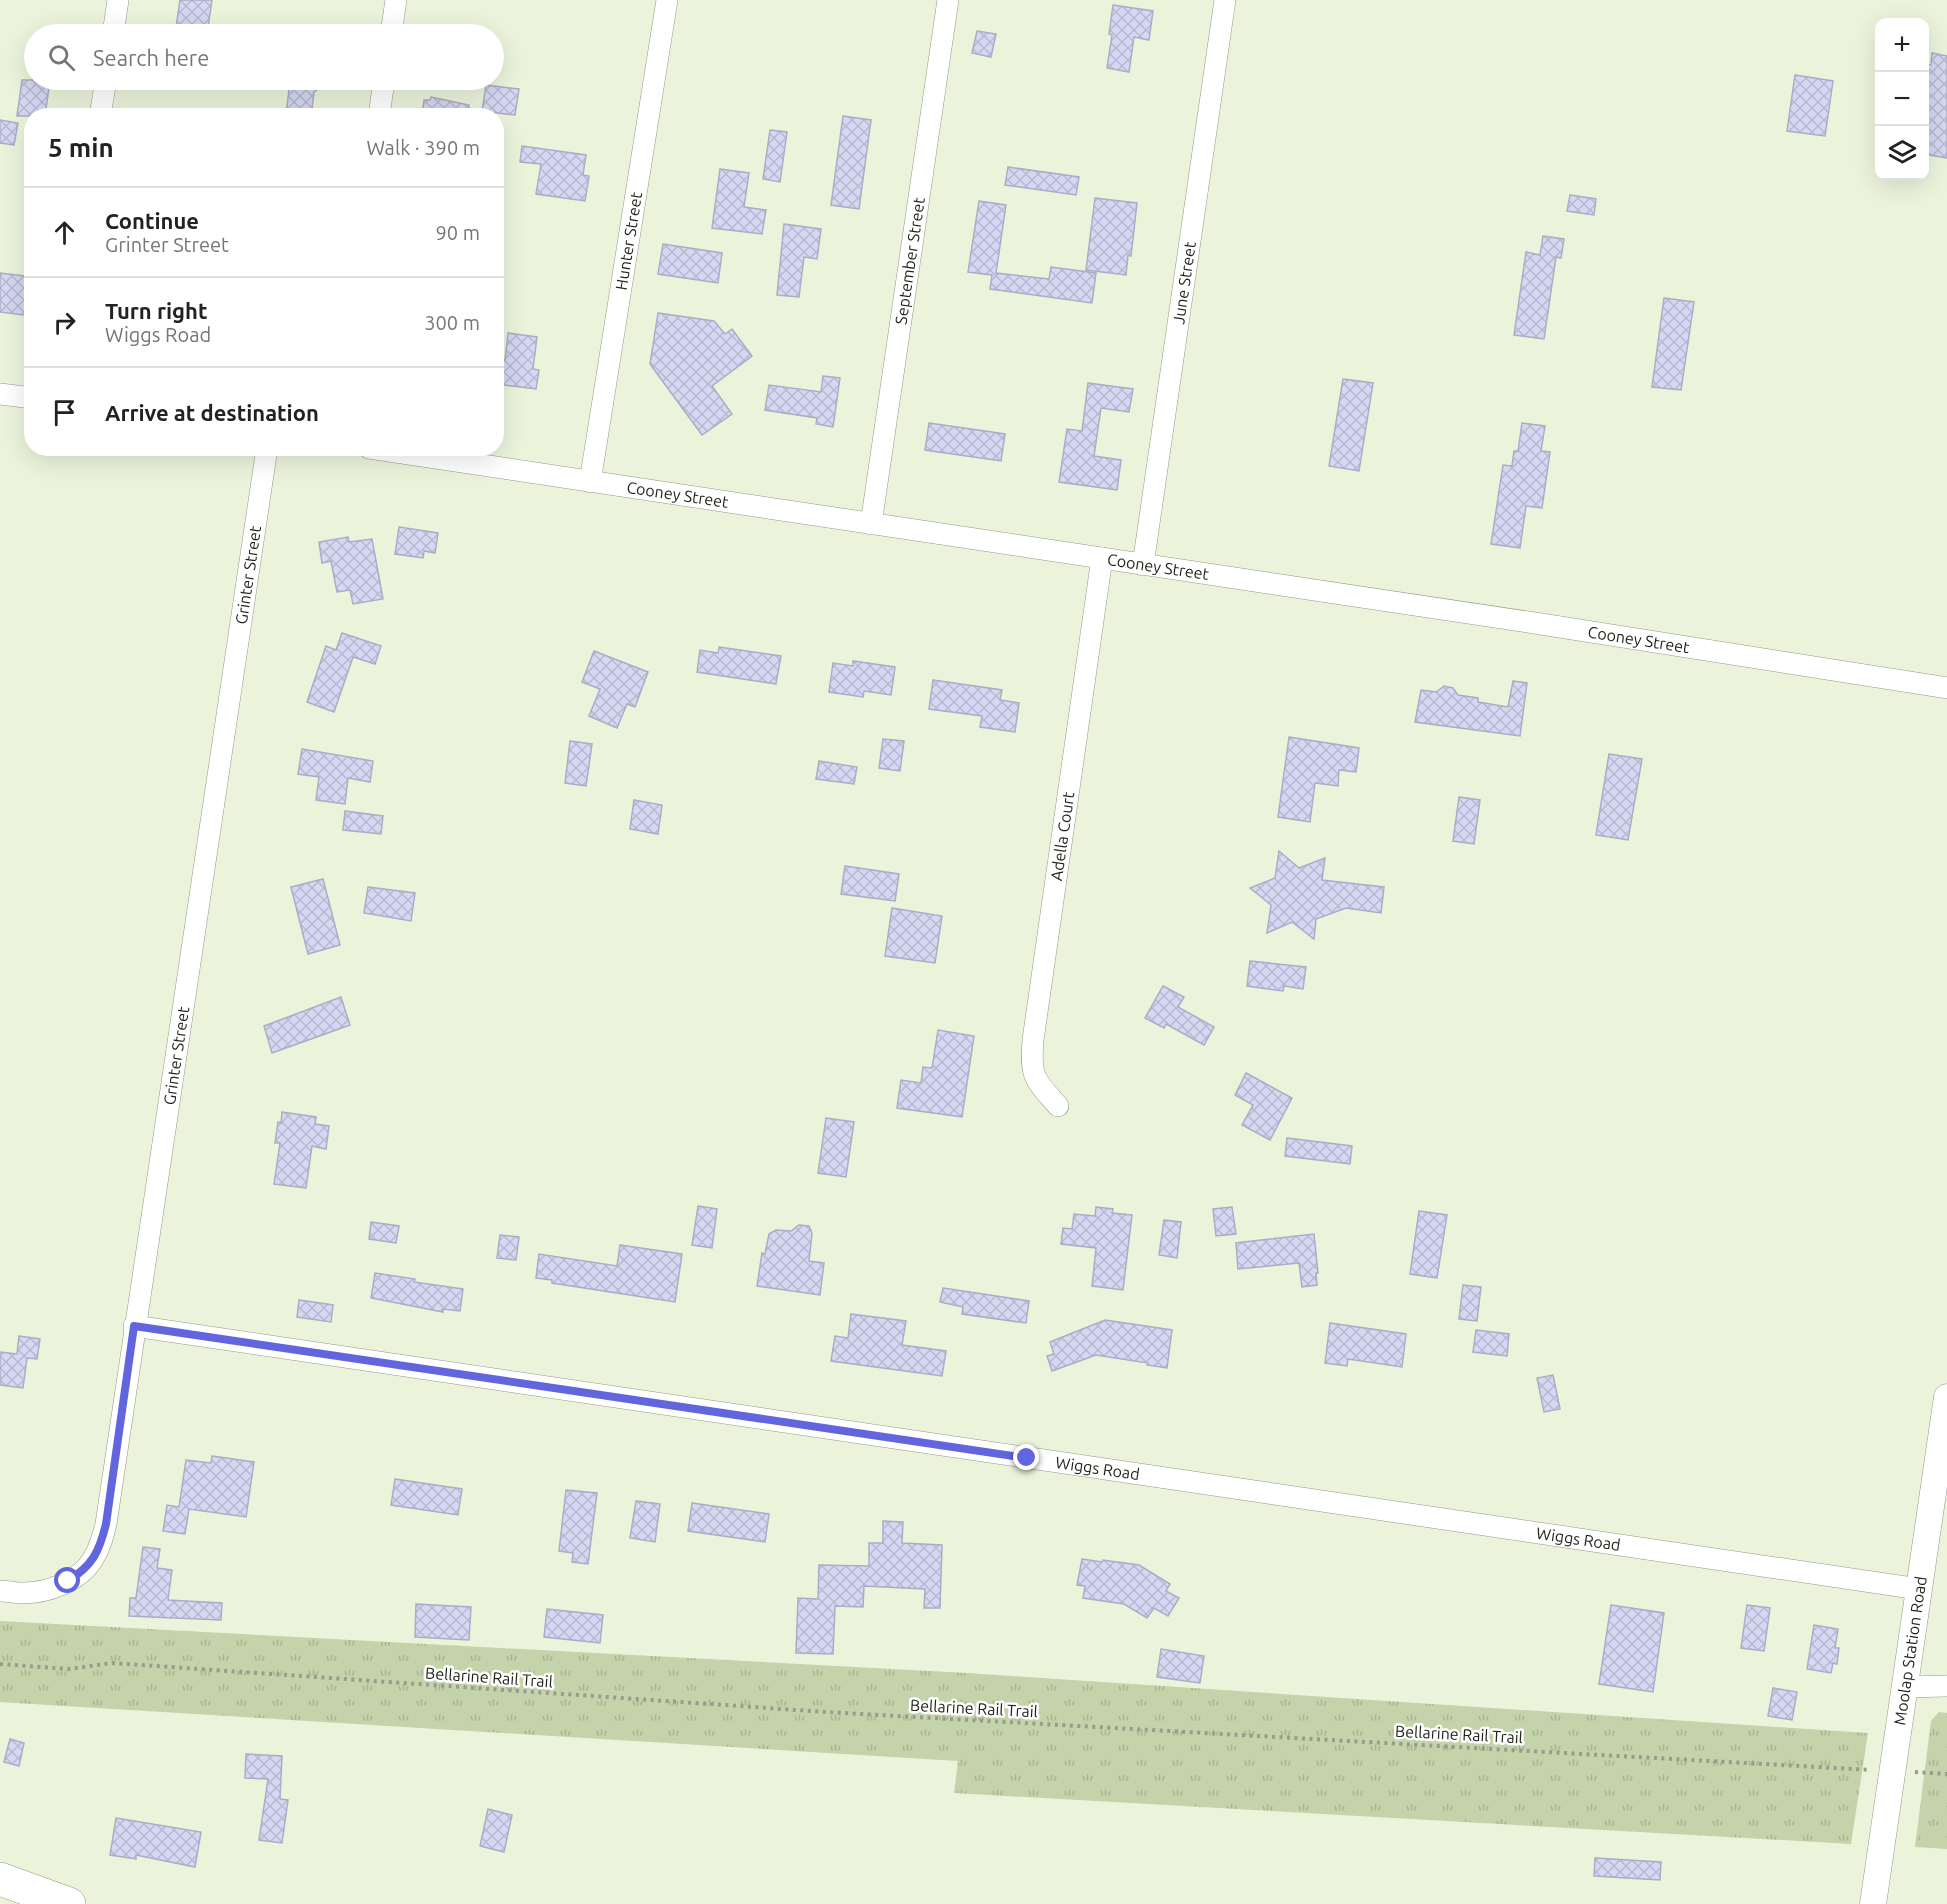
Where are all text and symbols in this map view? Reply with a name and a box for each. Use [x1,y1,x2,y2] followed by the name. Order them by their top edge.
[1875,18,1929,180] map controls
[1875,18,1929,72] button: +
[24,24,504,90] search box
[45,41,78,74] icon: search
[93,45,209,70] text: Search here
[1875,72,1929,126] button: −
[1875,126,1929,180] button: layers
[48,133,114,162] text: 5 min
[367,136,480,159] text: Walk · 390 m
[612,190,645,291] street label: Hunter Street
[891,195,928,326] street label: September Street
[105,208,199,233] text: Continue
[48,216,81,249] icon: ahead
[436,221,480,244] text: 90 m
[105,233,229,256] text: Grinter Street
[1169,240,1199,326] street label: June Street
[105,298,207,323] text: Turn right
[48,306,81,339] icon: right
[424,311,480,334] text: 300 m
[105,323,211,346] text: Wiggs Road
[48,396,81,429] icon: arrive
[105,400,319,425] text: Arrive at destination
[625,478,730,511] street label: Cooney Street
[232,524,264,625] street label: Grinter Street
[1106,550,1211,583] street label: Cooney Street
[1587,623,1691,656] street label: Cooney Street
[1047,790,1078,882] street label: Adella Court
[160,1005,192,1106] street label: Grinter Street
[1013,1444,1039,1470] route end
[1054,1453,1141,1483] street label: Wiggs Road
[1535,1524,1622,1554] street label: Wiggs Road
[54,1567,80,1593] route start
[1890,1575,1930,1726] street label: Moolap Station Road
[425,1664,553,1690] street label: Bellarine Rail Trail
[910,1696,1038,1720] street label: Bellarine Rail Trail
[1395,1722,1523,1746] street label: Bellarine Rail Trail

